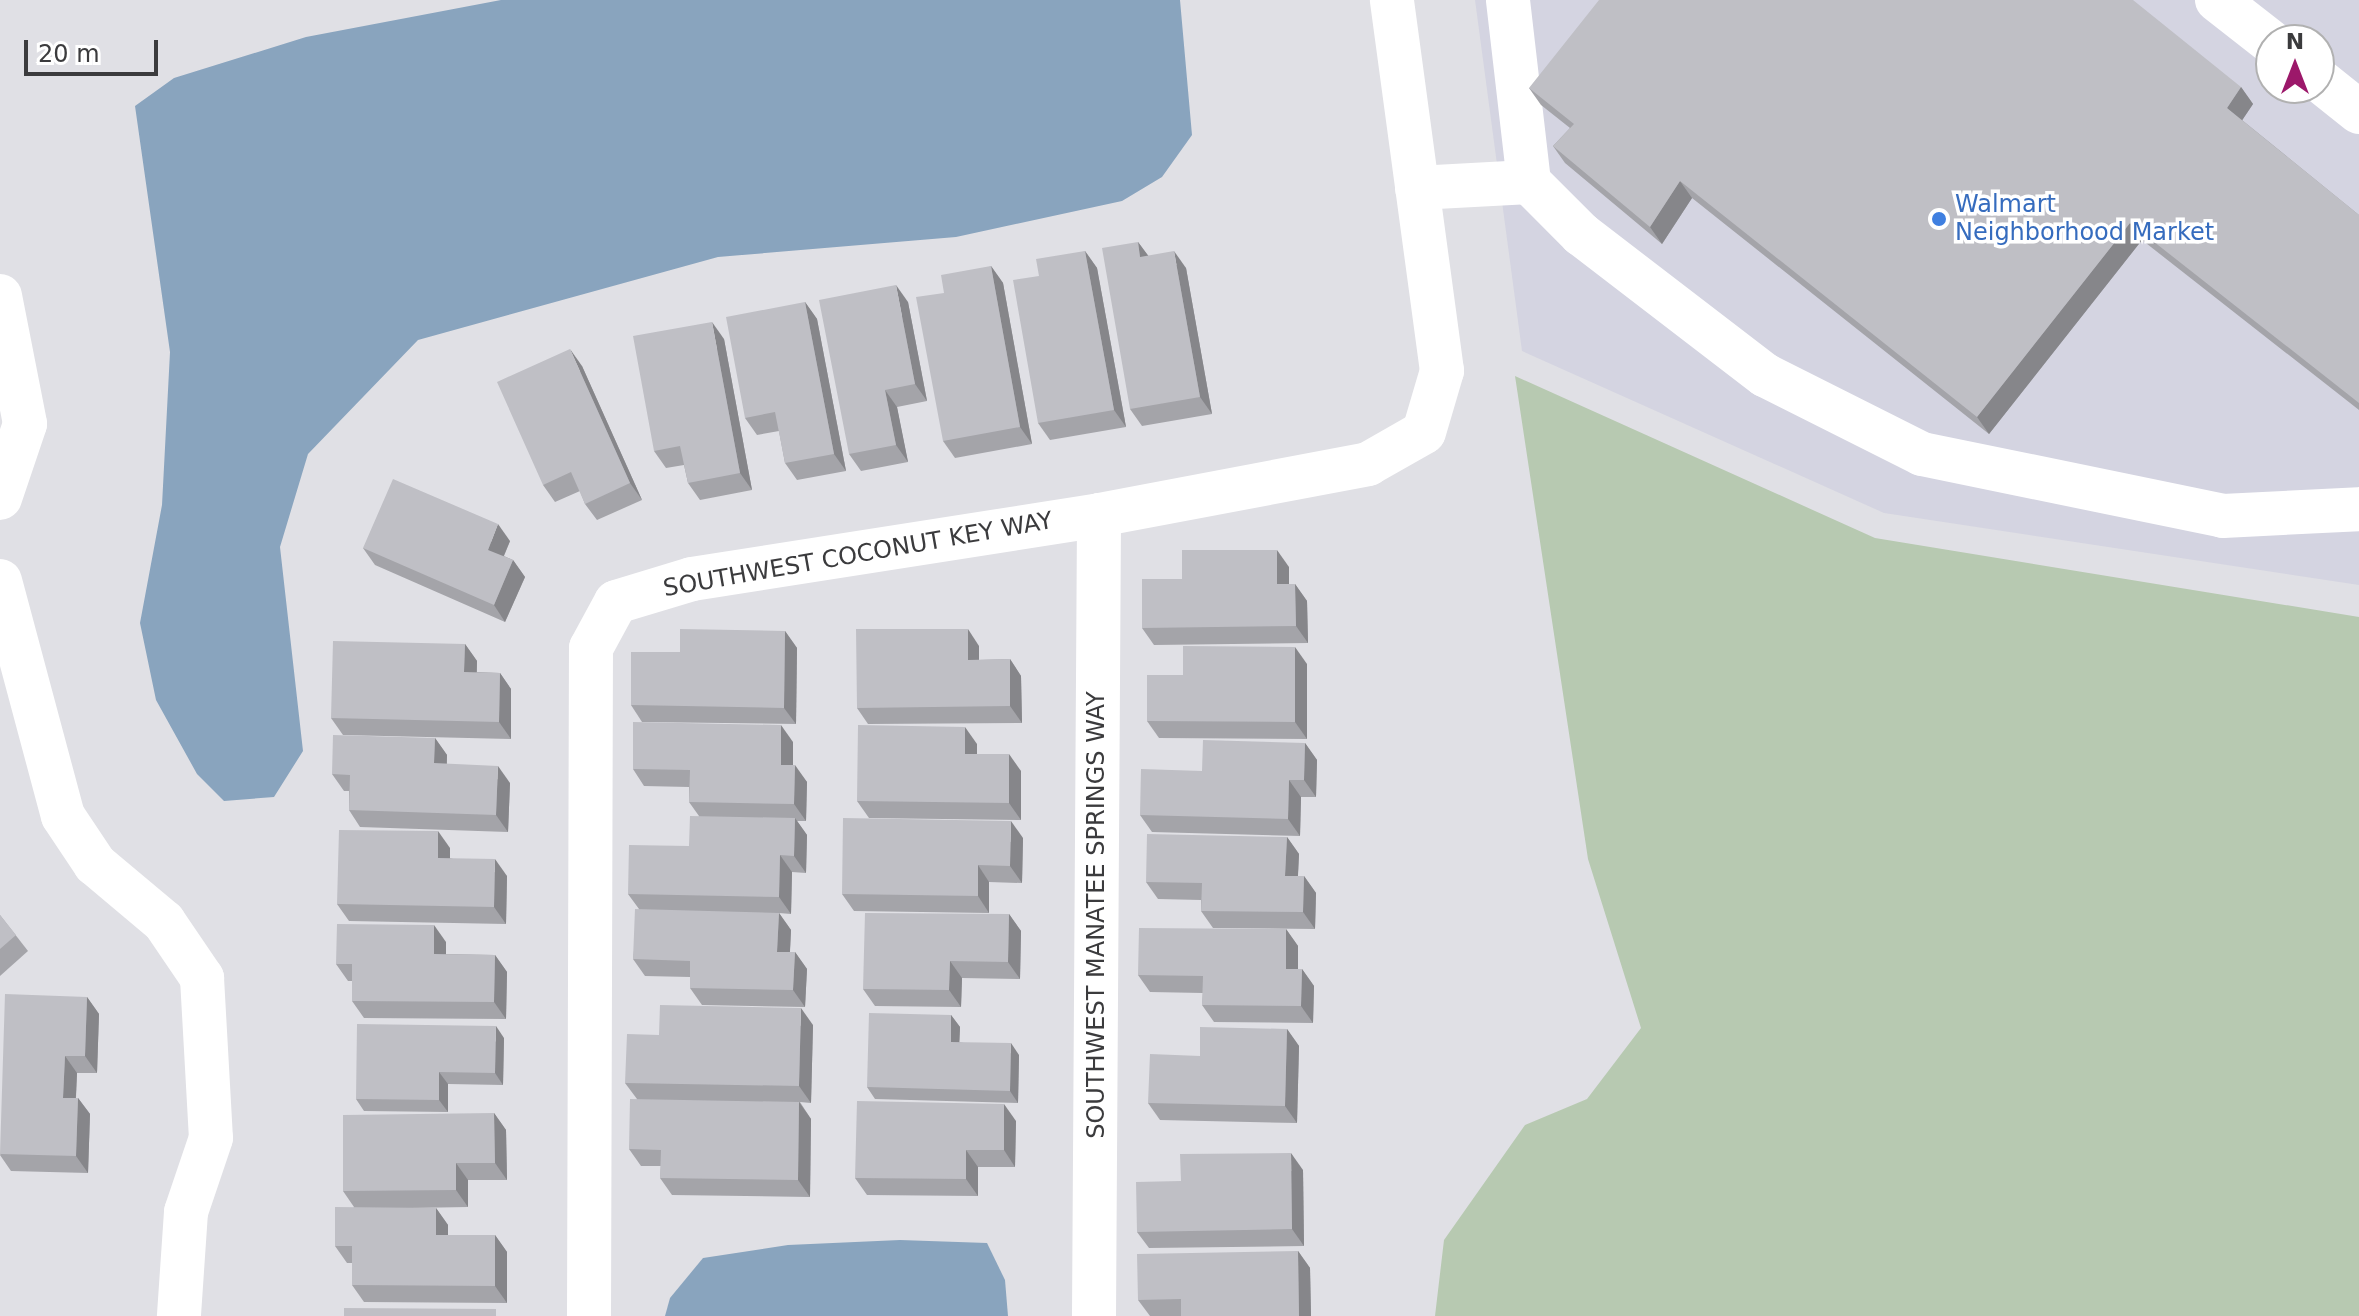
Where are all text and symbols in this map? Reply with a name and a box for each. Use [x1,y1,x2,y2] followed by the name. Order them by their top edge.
[28,24,162,74] scale bar
[2255,24,2335,104] north arrow
[2286,29,2304,54] text: N
[38,40,100,68] text: 20 m
[1955,191,2214,247] place label: Walmart Neighborhood Market
[1930,210,1948,228] marker: Walmart Neighborhood Market
[661,507,1055,603] street label: SOUTHWEST COCONUT KEY WAY
[1083,691,1111,1139] street label: SOUTHWEST MANATEE SPRINGS WAY

